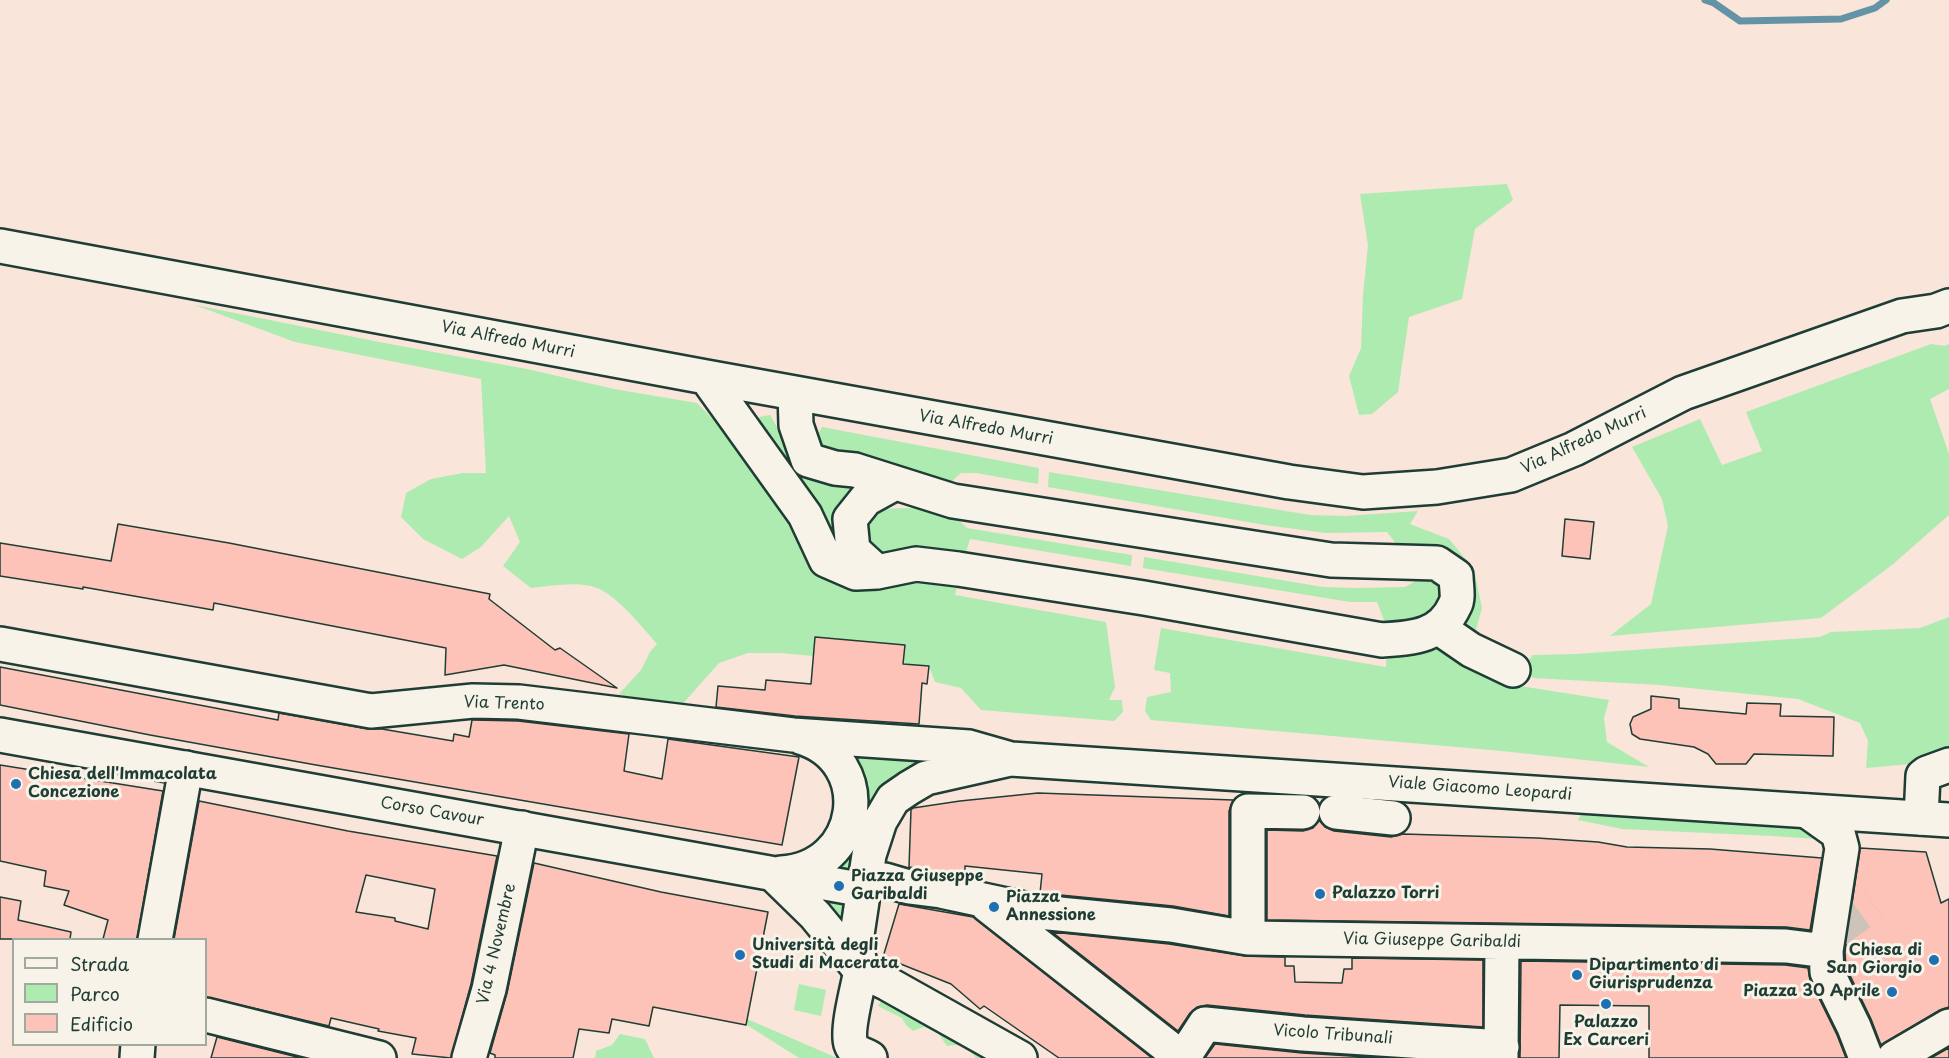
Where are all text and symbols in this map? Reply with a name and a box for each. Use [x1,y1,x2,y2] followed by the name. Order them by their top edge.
[439,318,577,362] street label: Via Alfredo Murri
[1518,404,1650,478] street label: Via Alfredo Murri
[917,407,1055,449] street label: Via Alfredo Murri
[463,693,545,715] street label: Via Trento
[28,765,217,803] place label: Chiesa dell'Immacolata Concezione
[1387,773,1573,805] street label: Viale Giacomo Leopardi
[9,777,23,791] marker: Chiesa dell'Immacolata Concezione
[379,793,485,831] street label: Corso Cavour
[851,867,983,905] place label: Piazza Giuseppe Garibaldi
[832,879,846,893] marker: Piazza Giuseppe Garibaldi
[474,882,520,1006] street label: Via 4 Novembre
[1332,884,1439,904] place label: Palazzo Torri
[1313,887,1327,901] marker: Palazzo Torri
[1006,888,1096,926] place label: Piazza Annessione
[987,900,1001,914] marker: Piazza Annessione
[1343,930,1521,952] street label: Via Giuseppe Garibaldi
[752,936,899,974] place label: Università degli Studi di Macerata
[12,938,207,1046] legend
[1827,941,1922,979] place label: Chiesa di San Giorgio
[733,948,747,962] marker: Università degli Studi di Macerata
[70,950,129,977] text: Strada
[1927,953,1941,967] marker: Chiesa di San Giorgio
[1589,956,1719,994] place label: Dipartimento di Giurisprudenza
[1570,968,1584,982] marker: Dipartimento di Giurisprudenza
[70,980,120,1007] text: Parco
[1743,982,1880,1002] place label: Piazza 30 Aprile
[1885,985,1899,999] marker: Piazza 30 Aprile
[1599,997,1613,1011] marker: Palazzo Ex Carceri
[70,1010,133,1037] text: Edificio
[1563,1013,1649,1051] place label: Palazzo Ex Carceri
[1273,1021,1393,1049] street label: Vicolo Tribunali

